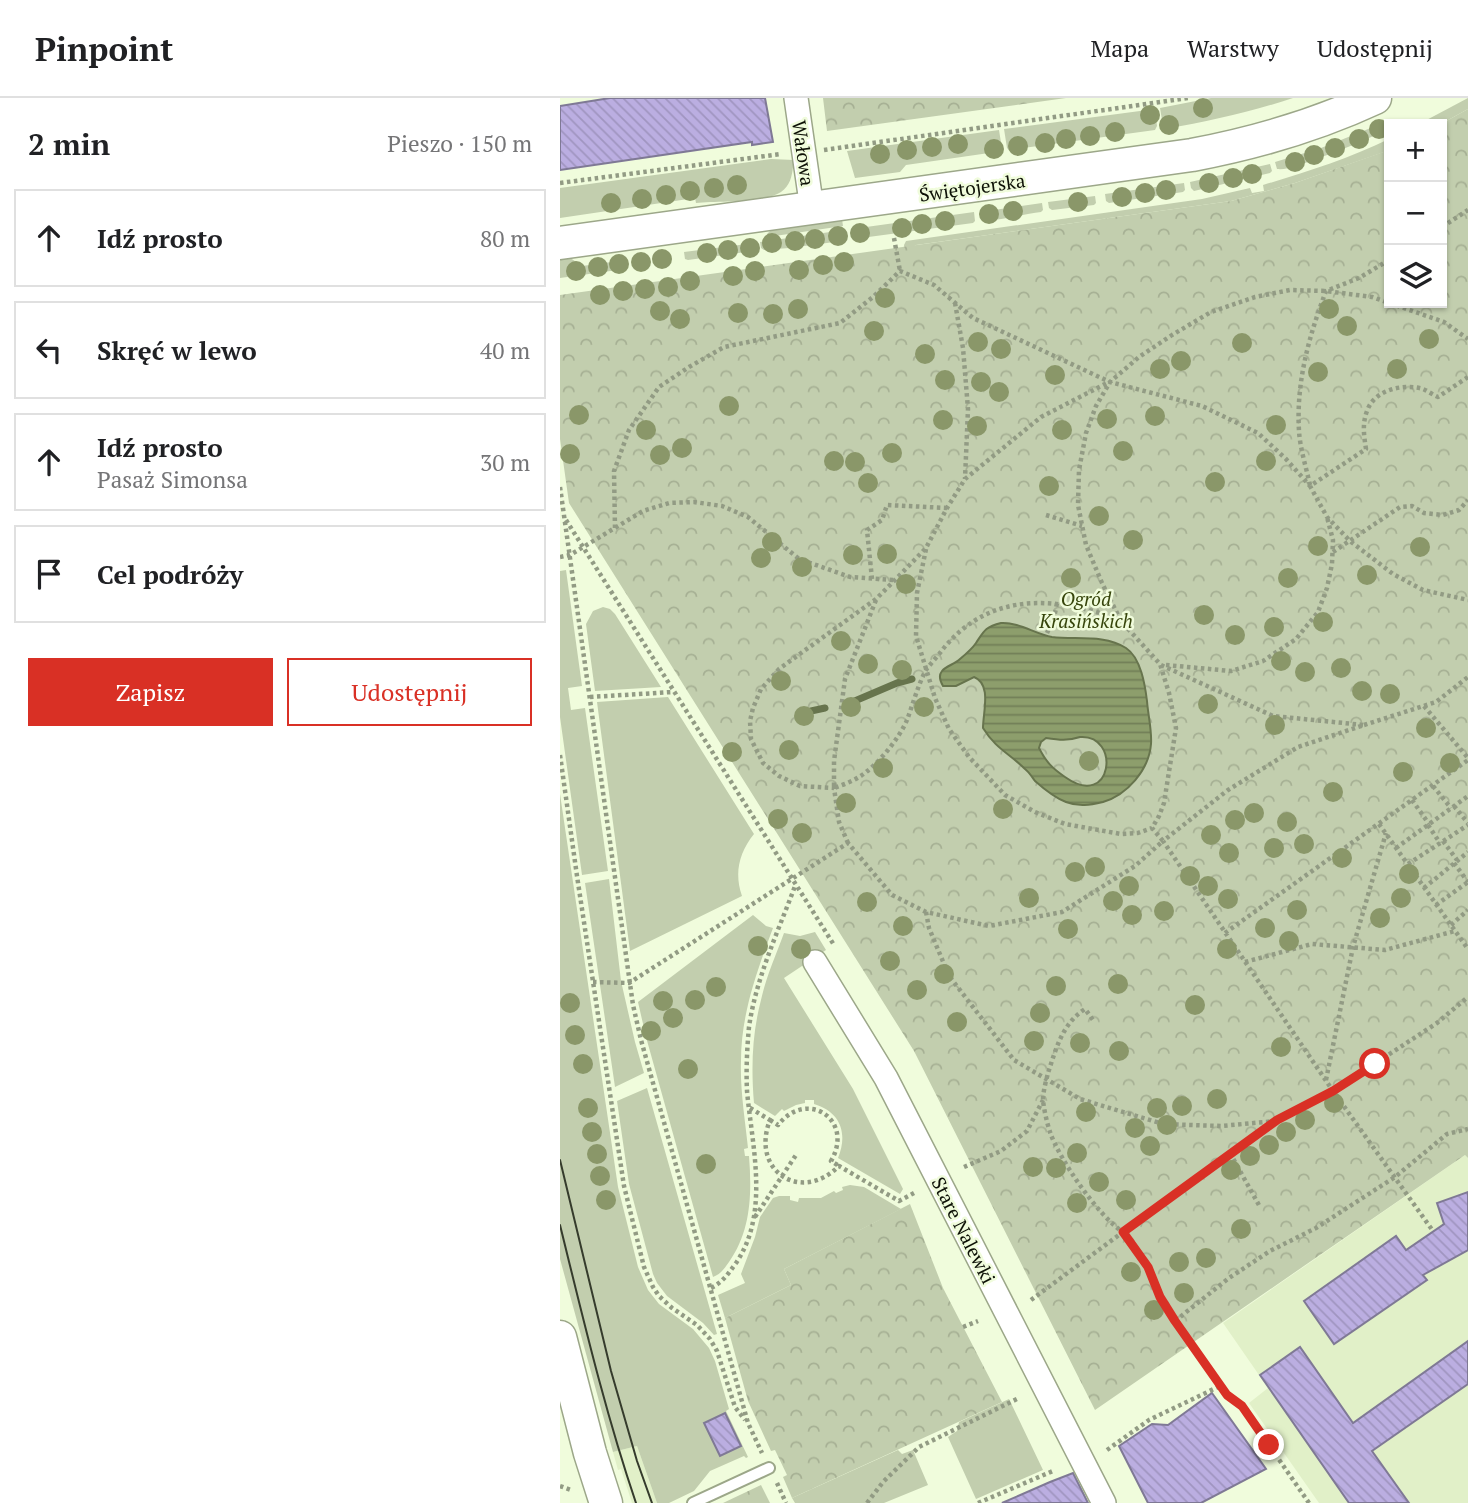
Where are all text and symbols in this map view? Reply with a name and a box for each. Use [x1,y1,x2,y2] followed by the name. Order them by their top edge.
[35,27,173,70] text: Pinpoint
[1090,32,1149,64] text: Mapa
[1187,32,1279,64] text: Warstwy
[1317,32,1433,64] text: Udostępnij
[787,119,821,188] street label: Wałowa
[1384,119,1447,308] map controls
[1384,119,1447,182] button: +
[28,124,110,164] text: 2 min
[387,128,532,159] text: Pieszo · 150 m
[917,167,1027,207] street label: Świętojerska
[1384,182,1447,245] button: −
[30,219,68,257] icon: ahead
[97,221,223,255] text: Idź prosto
[480,223,530,254] text: 80 m
[1384,245,1447,308] button: layers
[30,331,68,369] icon: left
[97,333,257,367] text: Skręć w lewo
[480,335,530,366] text: 40 m
[97,430,223,464] text: Idź prosto
[30,443,68,481] icon: ahead
[480,447,530,478] text: 30 m
[97,464,248,495] text: Pasaż Simonsa
[30,555,68,593] icon: arrive
[97,557,243,591] text: Cel podróży
[1038,586,1133,633] park label: Ogród Krasińskich
[28,658,273,726] button: Zapisz
[287,658,532,726] button: Udostępnij
[1359,1048,1390,1079] route start
[926,1172,1002,1288] street label: Stare Nalewki
[1253,1429,1284,1460] route end

